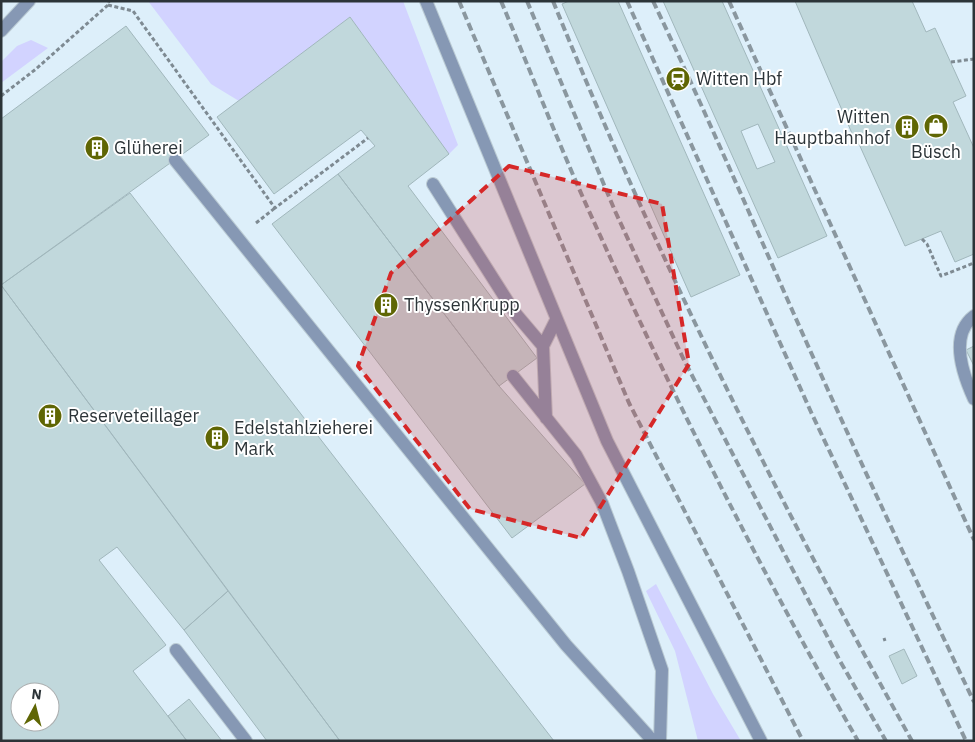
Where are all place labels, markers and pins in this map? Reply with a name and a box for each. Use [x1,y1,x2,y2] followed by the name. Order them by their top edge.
[665,66,691,92] station icon: Witten Hbf
[696,67,782,90] place label: Witten Hbf
[774,105,890,149] place label: Witten Hauptbahnhof
[923,113,949,139] shop icon: Büsch
[894,114,920,140] building icon: Witten Hauptbahnhof
[84,135,110,161] building icon: Glüherei
[114,136,183,159] place label: Glüherei
[911,140,961,163] place label: Büsch
[373,292,399,318] building icon: ThyssenKrupp
[404,293,520,316] place label: ThyssenKrupp
[37,403,63,429] building icon: Reserveteillager
[68,404,199,427] place label: Reserveteillager
[234,416,373,460] place label: Edelstahlzieherei Mark
[204,425,230,451] building icon: Edelstahlzieherei Mark

